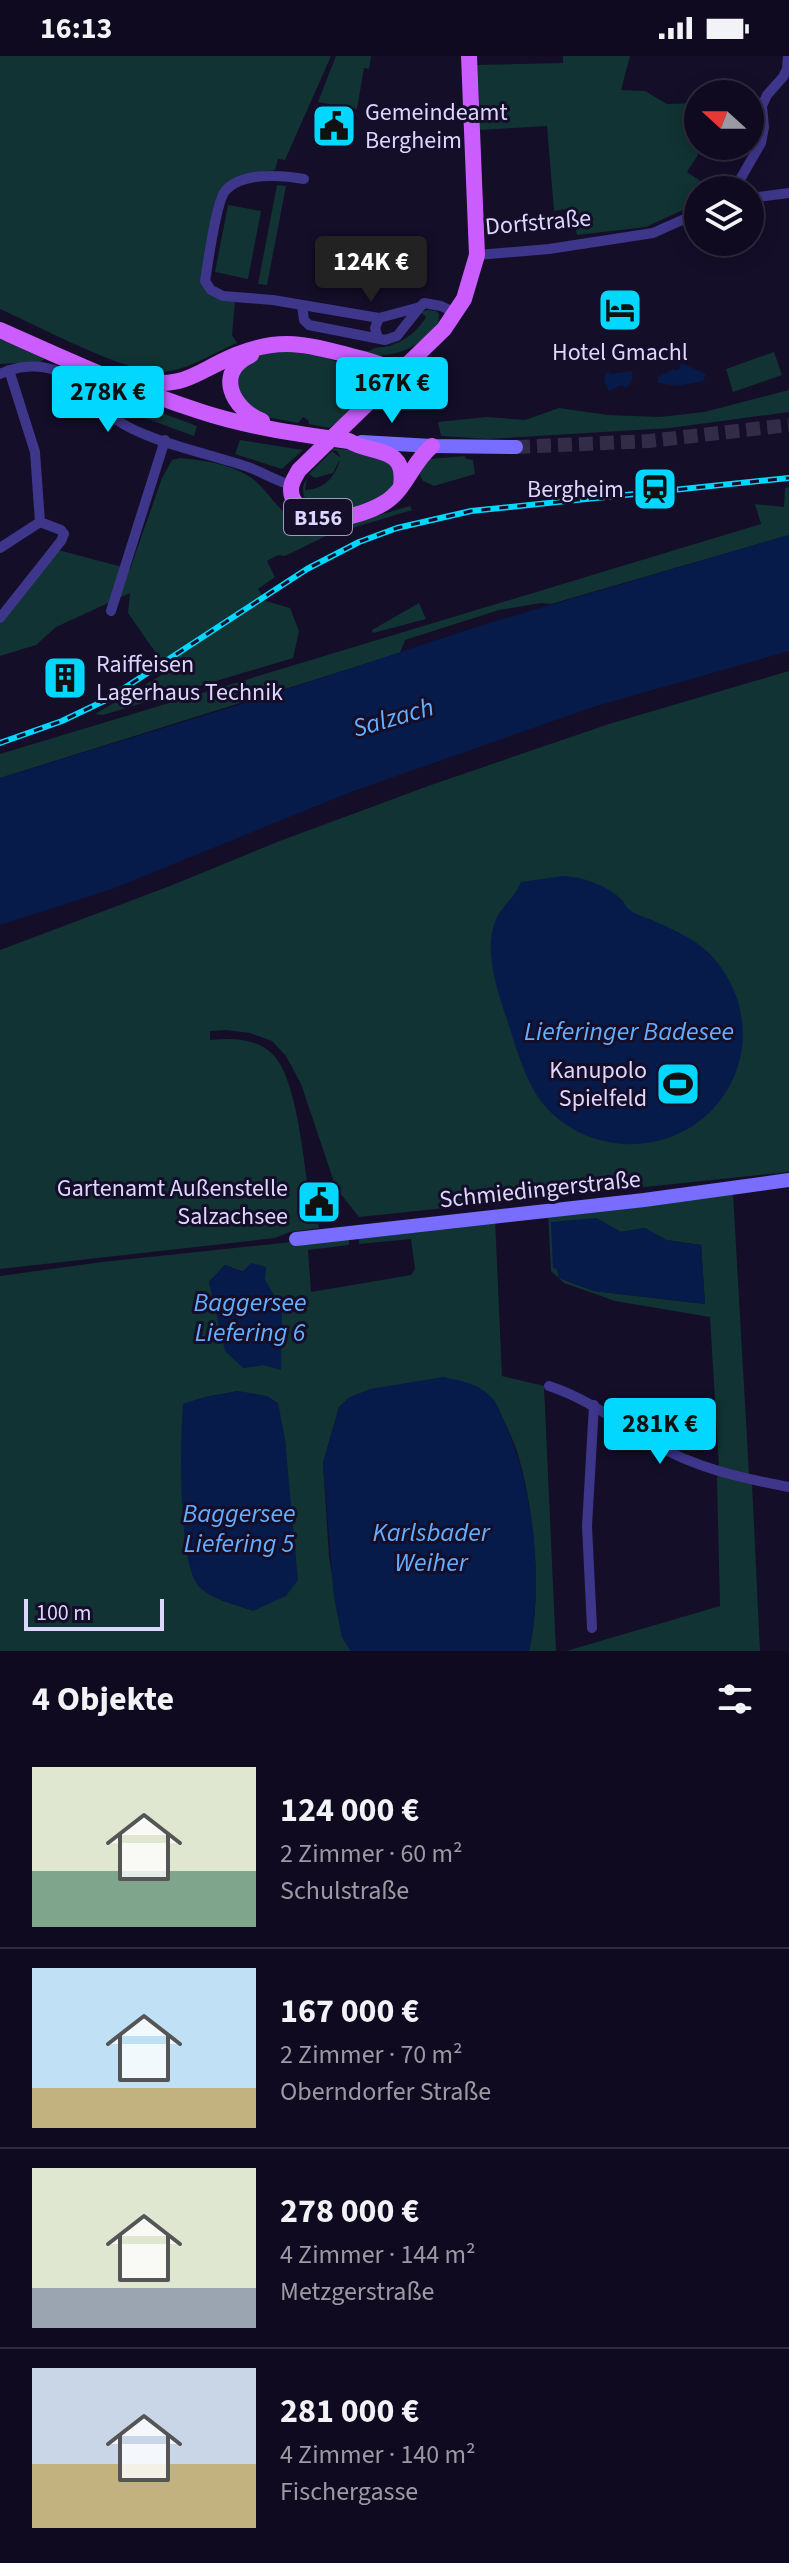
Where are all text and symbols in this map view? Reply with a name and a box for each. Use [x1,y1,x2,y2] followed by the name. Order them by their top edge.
[40,7,112,50] text: 16:13
[684,80,764,160] north arrow
[684,80,764,256] map controls
[365,95,508,158] place label: Gemeindeamt Bergheim
[310,102,358,150] public building icon: Gemeindeamt Bergheim
[684,176,764,256] button: layers
[484,200,593,245] street label: Dorfstraße
[306,236,436,304] pin: 124K €
[333,243,409,280] text: 124K €
[596,286,644,334] hotel icon: Hotel Gmachl
[552,335,688,370] place label: Hotel Gmachl
[327,357,457,425] pin: 167K €
[354,364,430,401] text: 167K €
[43,366,173,434] pin: 278K €
[70,373,146,410] text: 278K €
[631,465,679,513] station icon: Bergheim
[527,472,624,507] place label: Bergheim
[284,499,352,535] road number: B156
[96,647,283,710] place label: Raiffeisen Lagerhaus Technik
[41,654,89,702] building icon: Raiffeisen Lagerhaus Technik
[348,688,438,747] water label: Salzach
[524,1013,734,1050] water label: Lieferinger Badesee
[549,1053,647,1116] place label: Kanupolo Spielfeld
[654,1060,702,1108] sports icon: Kanupolo Spielfeld
[438,1162,642,1217] street label: Schmiedingerstraße
[57,1171,288,1234] place label: Gartenamt Außenstelle Salzachsee
[295,1178,343,1226] public building icon: Gartenamt Außenstelle Salzachsee
[194,1284,306,1351] water label: Baggersee Liefering 6
[595,1398,725,1466] pin: 281K €
[622,1405,698,1442] text: 281K €
[183,1495,295,1562] water label: Baggersee Liefering 5
[372,1514,491,1581] water label: Karlsbader Weiher
[24,1595,164,1631] scale bar
[36,1597,91,1629] text: 100 m
[32,1675,174,1724] text: 4 Objekte
[713,1677,757,1721] icon: filters
[280,1786,419,1835] text: 124 000 €
[96,1799,192,1895] icon: home
[280,1835,463,1872] text: 2 Zimmer · 60 m²
[280,1872,409,1909] text: Schulstraße
[280,1987,419,2036] text: 167 000 €
[96,2000,192,2096] icon: home
[280,2036,463,2073] text: 2 Zimmer · 70 m²
[280,2073,491,2110] text: Oberndorfer Straße
[280,2187,419,2236] text: 278 000 €
[96,2200,192,2296] icon: home
[280,2236,476,2273] text: 4 Zimmer · 144 m²
[280,2273,434,2310] text: Metzgerstraße
[280,2387,419,2436] text: 281 000 €
[96,2400,192,2496] icon: home
[280,2436,476,2473] text: 4 Zimmer · 140 m²
[280,2473,418,2510] text: Fischergasse

